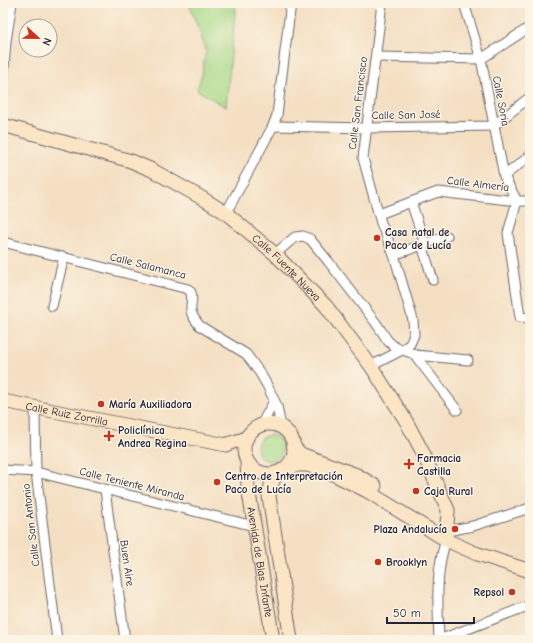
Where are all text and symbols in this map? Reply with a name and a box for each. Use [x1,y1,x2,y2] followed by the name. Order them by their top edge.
[18,18,58,58] north arrow
[39,36,54,47] text: N
[346,56,370,150] street label: Calle San Francisco
[490,75,512,127] street label: Calle Soria
[372,108,441,122] street label: Calle San José
[446,174,510,194] street label: Calle Almería
[385,226,451,252] place label: Casa natal de Paco de Lucía
[250,231,324,304] street label: Calle Fuente Nueva
[372,233,382,243] marker: Casa natal de Paco de Lucía
[109,250,187,282] street label: Calle Salamanca
[109,398,192,411] place label: María Auxiliadora
[24,399,109,428] street label: Calle Ruiz Zorrilla
[96,399,106,409] marker: María Auxiliadora
[118,424,187,450] place label: Policlínica Andrea Regina
[103,430,115,442] marker: Policlínica Andrea Regina
[417,452,461,478] place label: Farmacia Castilla
[404,459,414,469] marker: Farmacia Castilla
[78,465,186,503] street label: Calle Teniente Miranda
[225,470,343,496] place label: Centro de Interpretación Paco de Lucía
[212,477,222,487] marker: Centro de Interpretación Paco de Lucía
[19,483,43,567] street label: Calle San Antonio
[424,485,473,498] place label: Caja Rural
[411,486,421,496] marker: Caja Rural
[245,506,276,619] street label: Avenida de Blas Infante
[374,523,447,536] place label: Plaza Andalucía
[450,524,460,534] marker: Plaza Andalucía
[117,539,137,587] street label: Buen Aire
[386,556,427,569] place label: Brooklyn
[373,557,383,567] marker: Brooklyn
[473,586,504,599] place label: Repsol
[507,587,517,597] marker: Repsol
[387,599,474,625] scale bar
[393,606,421,620] text: 50 m

